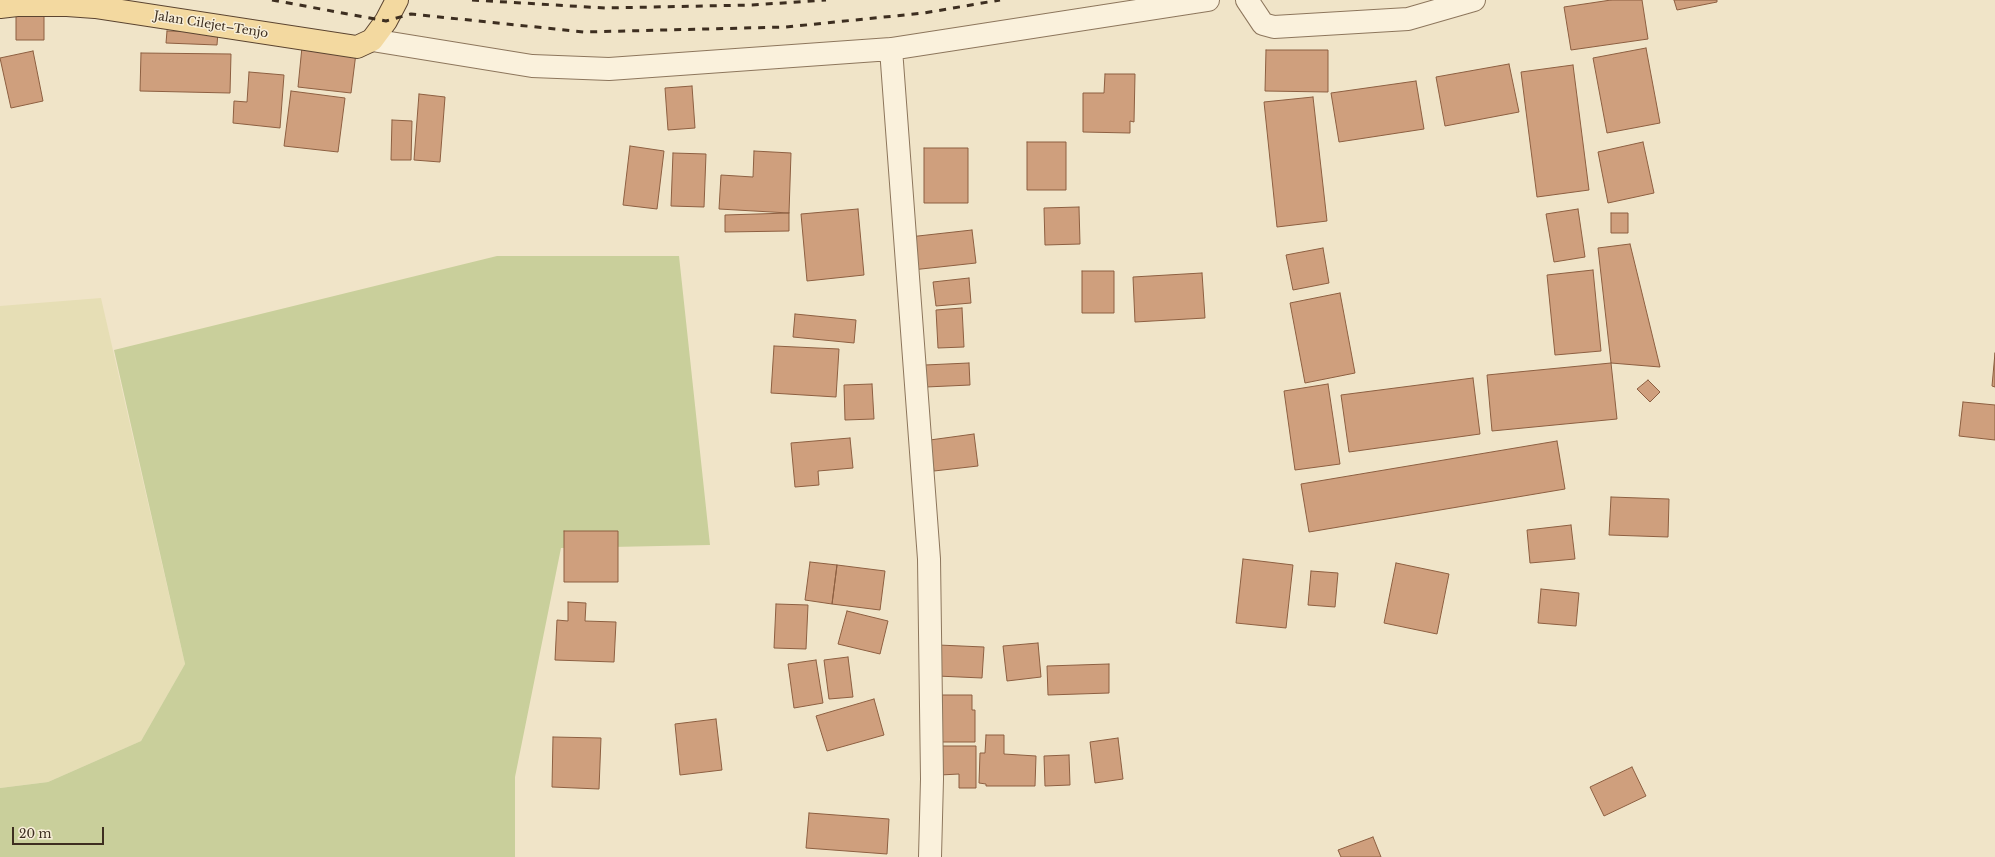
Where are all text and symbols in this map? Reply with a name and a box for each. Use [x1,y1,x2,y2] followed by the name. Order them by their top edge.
[153,9,269,41] street label: Jalan Cilejet–Tenjo
[14,819,106,845] scale bar
[19,826,51,841] text: 20 m

